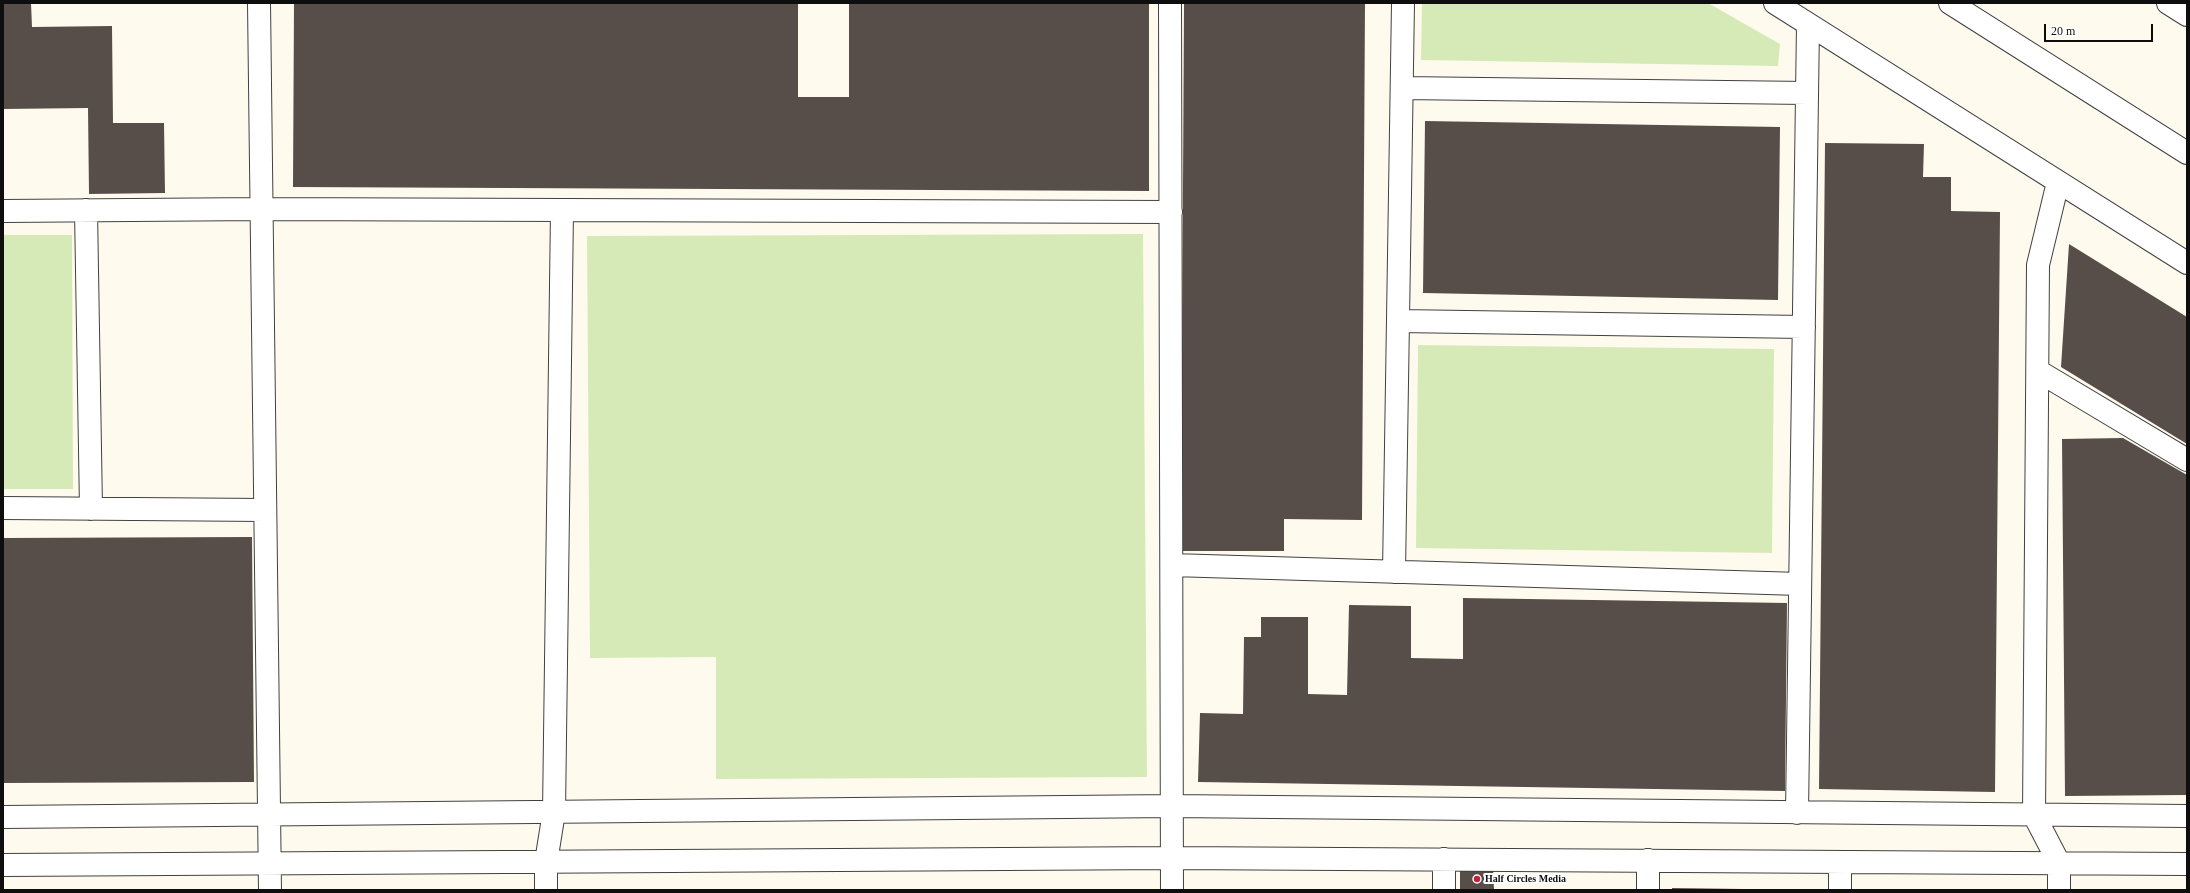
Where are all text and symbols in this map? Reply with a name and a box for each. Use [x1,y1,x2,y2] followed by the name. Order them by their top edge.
[2046,16,2155,42] scale bar
[2051,24,2075,38] text: 20 m
[1485,873,1574,885] place label: Half Circles Media
[1472,874,1482,884] marker: Half Circles Media

